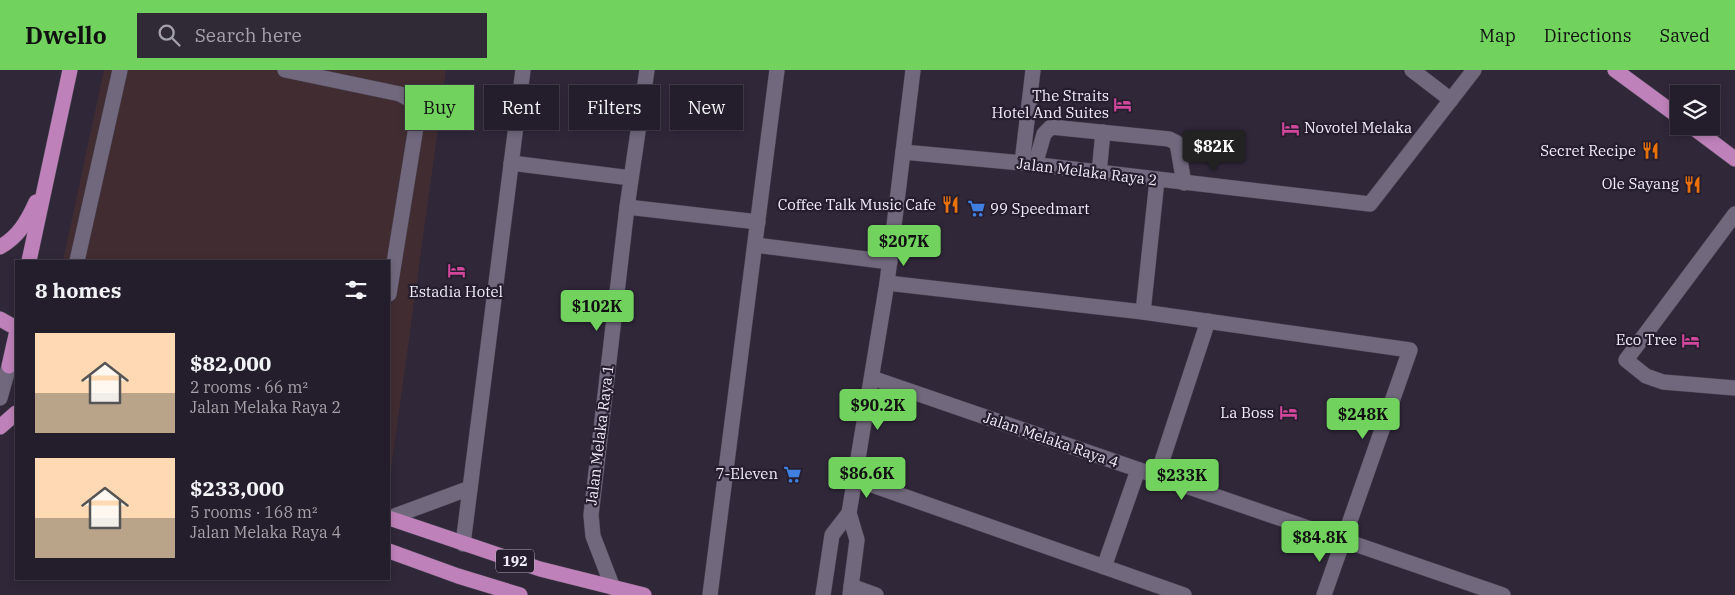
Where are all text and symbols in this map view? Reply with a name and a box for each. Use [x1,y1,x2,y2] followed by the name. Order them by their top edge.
[137,13,487,58] search box
[25,19,107,51] text: Dwello
[155,21,183,49] icon: search
[195,23,302,47] text: Search here
[1479,24,1516,47] text: Map
[1544,24,1632,47] text: Directions
[1660,24,1710,47] text: Saved
[405,85,474,130] chip: Buy
[484,85,559,130] chip: Rent
[569,85,660,130] chip: Filters
[670,85,743,130] chip: New
[1670,85,1720,135] map controls
[1670,85,1720,135] button: layers
[991,86,1109,122] place label: The Straits Hotel And Suites
[1113,95,1133,115] hotel icon: The Straits Hotel And Suites
[1280,118,1300,138] hotel icon: Novotel Melaka
[1304,118,1412,137] place label: Novotel Melaka
[1184,129,1244,172] pin: $82K
[1194,136,1235,156] text: $82K
[1540,141,1636,160] place label: Secret Recipe
[1640,141,1660,161] restaurant icon: Secret Recipe
[1016,153,1158,190] street label: Jalan Melaka Raya 2
[1602,174,1679,193] place label: Ole Sayang
[1683,174,1703,194] restaurant icon: Ole Sayang
[778,195,936,214] place label: Coffee Talk Music Cafe
[940,195,960,215] restaurant icon: Coffee Talk Music Cafe
[966,199,986,219] supermarket icon: 99 Speedmart
[990,199,1090,218] place label: 99 Speedmart
[869,224,939,267] pin: $207K
[879,231,929,251] text: $207K
[446,261,466,281] hotel icon: Estadia Hotel
[35,276,121,304] text: 8 homes
[342,276,370,304] icon: filters
[409,282,503,301] place label: Estadia Hotel
[562,290,632,332] pin: $102K
[572,296,622,316] text: $102K
[1616,330,1677,349] place label: Eco Tree
[1681,330,1701,350] hotel icon: Eco Tree
[190,349,271,377] text: $82,000
[75,353,135,413] icon: home
[581,364,618,506] street label: Jalan Melaka Raya 1
[190,377,308,397] text: 2 rooms · 66 m²
[837,388,919,431] pin: $90.2K
[850,395,906,415] text: $90.2K
[190,397,341,417] text: Jalan Melaka Raya 2
[1328,398,1398,440] pin: $248K
[1220,403,1274,422] place label: La Boss
[1278,403,1298,423] hotel icon: La Boss
[1338,404,1388,424] text: $248K
[981,407,1121,472] street label: Jalan Melaka Raya 4
[826,456,908,499] pin: $86.6K
[1147,458,1217,501] pin: $233K
[839,463,895,483] text: $86.6K
[715,464,778,483] place label: 7-Eleven
[782,464,802,484] supermarket icon: 7-Eleven
[1157,465,1207,485] text: $233K
[190,474,284,502] text: $233,000
[75,478,135,538] icon: home
[190,502,318,522] text: 5 rooms · 168 m²
[1279,520,1361,563] pin: $84.8K
[190,522,341,542] text: Jalan Melaka Raya 4
[1292,527,1348,547] text: $84.8K
[496,550,534,572] road number: 192

